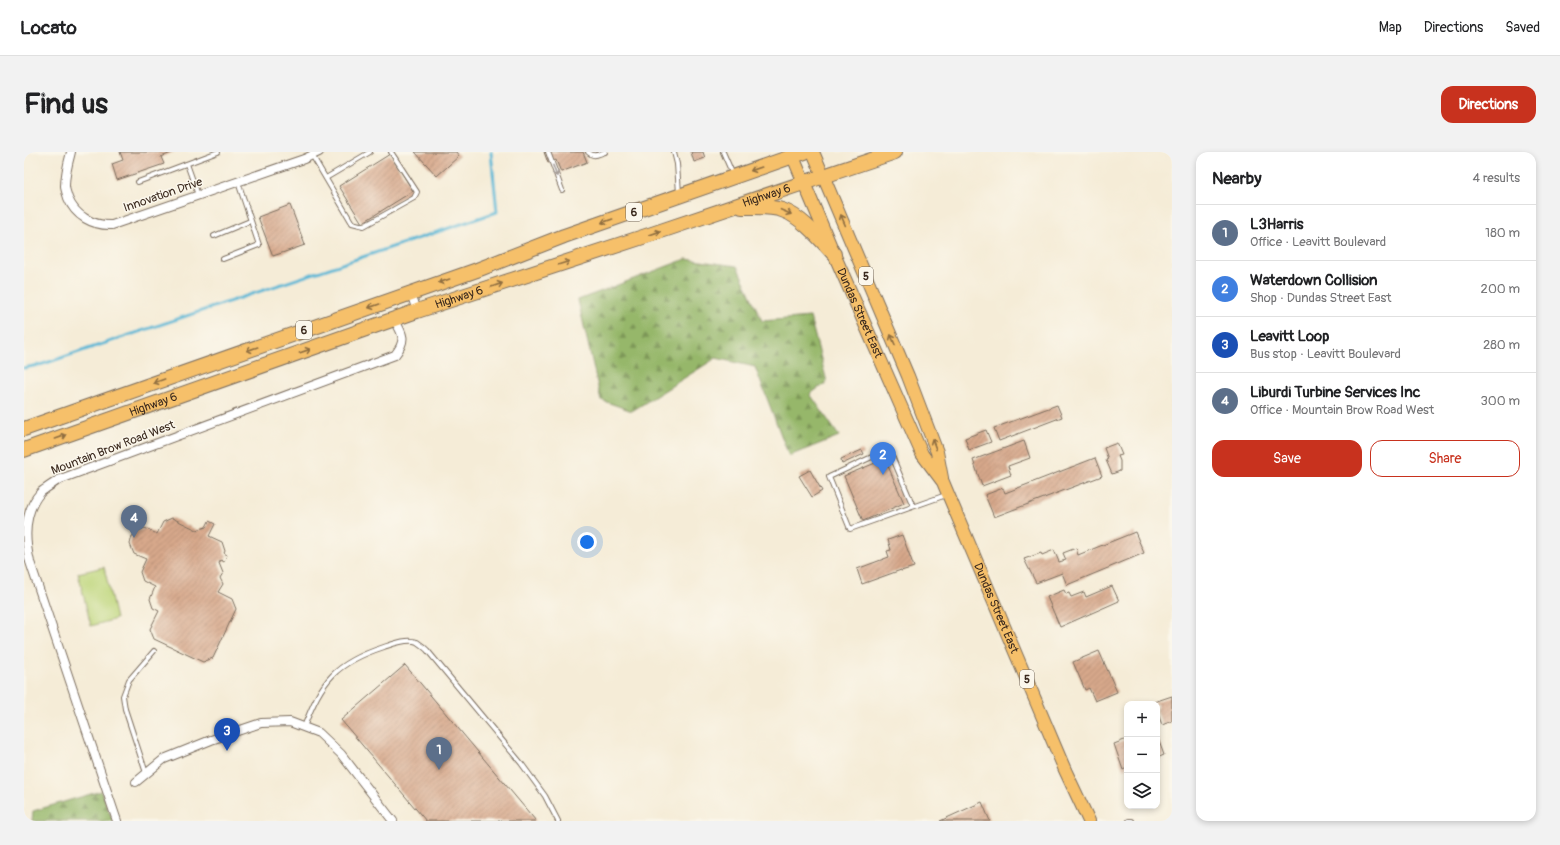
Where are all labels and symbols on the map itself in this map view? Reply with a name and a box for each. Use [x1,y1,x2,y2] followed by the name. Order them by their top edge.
[551,165,559,177] one-way arrow
[750,166,763,173] one-way arrow
[122,174,205,216] street label: Innovation Drive
[740,180,793,210] street label: Highway 6
[626,203,642,221] road number: 6
[779,209,791,216] one-way arrow
[838,214,846,226] one-way arrow
[601,218,613,226] one-way arrow
[649,229,661,237] one-way arrow
[557,259,570,266] one-way arrow
[834,266,886,360] street label: Dundas Street East
[859,267,873,285] road number: 5
[438,278,450,286] one-way arrow
[491,281,504,288] one-way arrow
[433,282,485,312] street label: Highway 6
[369,302,381,310] one-way arrow
[296,321,312,339] road number: 6
[889,334,896,346] one-way arrow
[246,345,258,353] one-way arrow
[299,347,312,354] one-way arrow
[153,378,166,385] one-way arrow
[127,389,179,420] street label: Highway 6
[49,417,177,479] street label: Mountain Brow Road West
[54,433,67,440] one-way arrow
[929,439,937,451] one-way arrow
[870,442,896,475] pin: 2
[121,505,147,538] pin: 4
[577,532,597,552] your location
[971,560,1022,656] street label: Dundas Street East
[1020,670,1034,688] road number: 5
[214,718,240,751] pin: 3
[426,737,452,770] pin: 1

